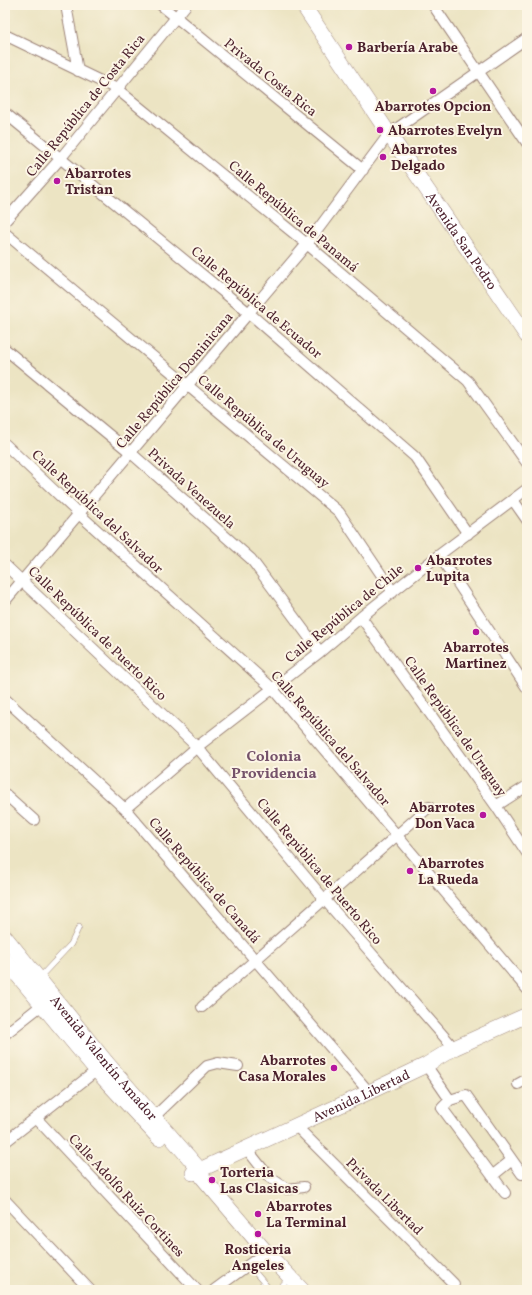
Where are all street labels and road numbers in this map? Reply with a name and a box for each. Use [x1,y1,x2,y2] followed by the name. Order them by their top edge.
[22,30,150,182] street label: Calle República de Costa Rica
[220,35,321,122] street label: Privada Costa Rica
[224,157,362,277] street label: Calle República de Panamá
[420,189,501,294] street label: Avenida San Pedro
[186,243,326,364] street label: Calle República de Ecuador
[112,309,238,453] street label: Calle República Dominicana
[193,371,334,494] street label: Calle República de Uruguay
[143,444,239,534] street label: Privada Venezuela
[27,446,167,578] street label: Calle República del Salvador
[282,560,409,668] street label: Calle República de Chile
[23,563,170,706] street label: Calle República de Puerto Rico
[399,653,511,801] street label: Calle República de Uruguay
[266,667,394,811] street label: Calle República del Salvador
[252,795,386,949] street label: Calle República de Puerto Rico
[144,814,264,948] street label: Calle República de Canadá
[45,992,161,1125] street label: Avenida Valentín Amador
[310,1066,413,1128] street label: Avenida Libertad
[64,1130,188,1262] street label: Calle Adolfo Ruiz Cortines
[341,1154,427,1240] street label: Privada Libertad

